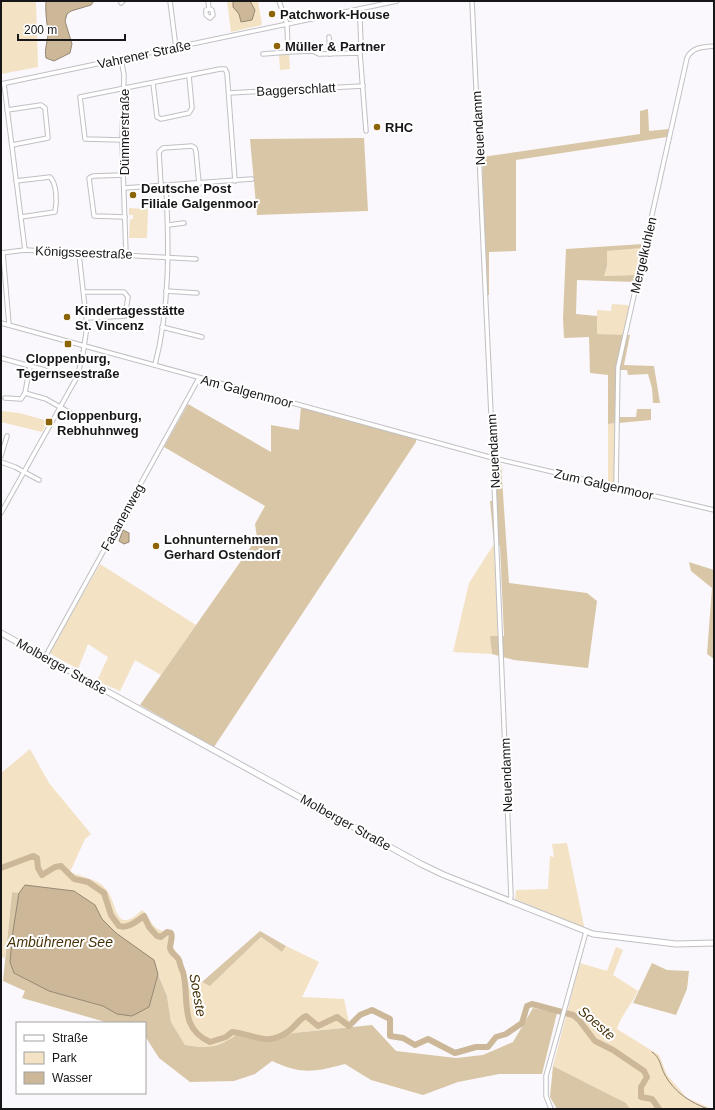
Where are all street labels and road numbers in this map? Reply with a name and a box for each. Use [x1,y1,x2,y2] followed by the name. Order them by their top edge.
[96,37,192,72] street label: Vahrener Straße
[256,80,336,99] street label: Baggerschlatt
[117,89,132,175] street label: Dümmerstraße
[469,90,488,166] street label: Neuendamm
[627,215,660,295] street label: Mergelkuhlen
[35,243,133,262] street label: Königsseestraße
[199,372,295,411] street label: Am Galgenmoor
[484,413,503,489] street label: Neuendamm
[553,466,656,503] street label: Zum Galgenmoor
[98,481,147,553] street label: Fasanenweg
[14,635,110,698] street label: Molberger Straße
[498,738,515,812] street label: Neuendamm
[298,791,394,854] street label: Molberger Straße

